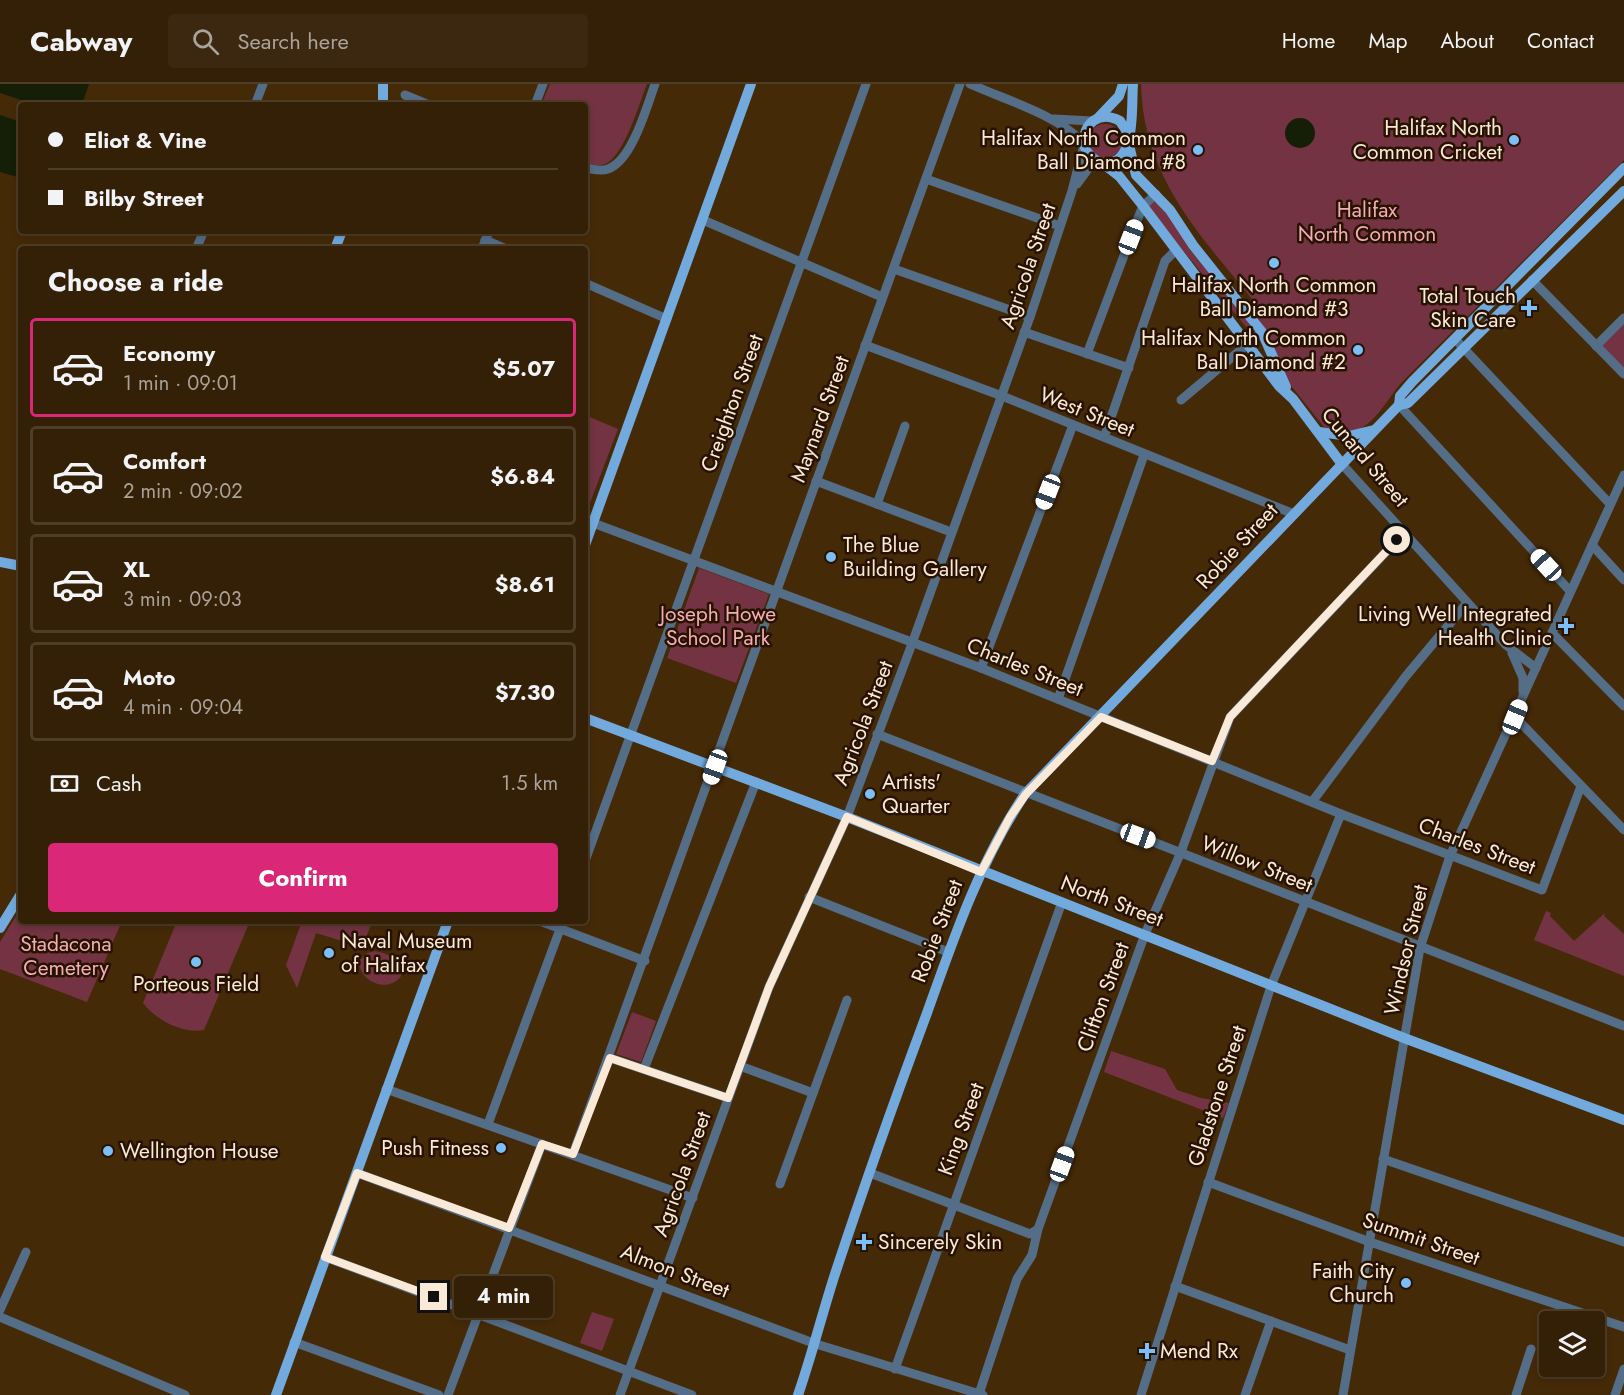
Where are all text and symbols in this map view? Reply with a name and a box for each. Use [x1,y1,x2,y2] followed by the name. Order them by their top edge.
[168,14,588,68] search box
[30,21,132,62] text: Cabway
[189,25,222,58] icon: search
[237,25,349,57] text: Search here
[1282,26,1335,56] text: Home
[1368,26,1408,56] text: Map
[1441,26,1494,56] text: About
[1527,26,1594,56] text: Contact
[1353,113,1502,167] place label: Halifax North Common Cricket
[981,123,1186,177] place label: Halifax North Common Ball Diamond #8
[84,124,207,156] text: Eliot & Vine
[1507,133,1521,147] marker: Halifax North Common Cricket
[1191,143,1205,157] marker: Halifax North Common Ball Diamond #8
[84,182,204,214] text: Bilby Street
[1298,195,1436,249] park label: Halifax North Common
[992,199,1064,333] street label: Agricola Street
[1116,217,1146,257] car
[1267,256,1281,270] marker: Halifax North Common Ball Diamond #3
[48,262,223,301] text: Choose a ride
[1171,270,1377,324] place label: Halifax North Common Ball Diamond #3
[1419,281,1516,335] place label: Total Touch Skin Care
[1520,299,1538,317] marker: Total Touch Skin Care
[1141,323,1346,377] place label: Halifax North Common Ball Diamond #2
[693,330,771,476] street label: Creighton Street
[123,337,215,369] text: Economy
[51,341,105,395] icon: car
[1351,343,1365,357] marker: Halifax North Common Ball Diamond #2
[783,351,857,487] street label: Maynard Street
[492,352,555,384] text: $5.07
[123,369,238,398] text: 1 min · 09:01
[1035,379,1139,445] street label: West Street
[1314,401,1416,513] street label: Cunard Street
[123,445,206,477] text: Comfort
[51,449,105,503] icon: car
[490,460,555,492] text: $6.84
[1033,472,1063,512] car
[123,477,243,506] text: 2 min · 09:02
[1189,496,1285,596] street label: Robie Street
[1383,526,1410,553] route start
[843,530,987,584] place label: The Blue Building Gallery
[1527,546,1565,584] car
[824,550,838,564] marker: The Blue Building Gallery
[123,553,150,585] text: XL
[51,557,105,611] icon: car
[495,568,555,600] text: $8.61
[123,585,242,614] text: 3 min · 09:03
[657,599,776,653] park label: Joseph Howe School Park
[1358,599,1552,653] place label: Living Well Integrated Health Clinic
[1557,617,1575,635] marker: Living Well Integrated Health Clinic
[962,630,1088,704] street label: Charles Street
[825,656,901,790] street label: Agricola Street
[123,661,176,693] text: Moto
[51,665,105,719] icon: car
[495,676,555,708] text: $7.30
[123,693,243,722] text: 4 min · 09:04
[1500,697,1530,737] car
[700,747,730,787] car
[48,767,81,800] icon: cash
[96,767,142,799] text: Cash
[882,767,951,821] place label: Artists' Quarter
[501,769,558,798] text: 1.5 km
[863,787,877,801] marker: Artists' Quarter
[1414,810,1540,882] street label: Charles Street
[1118,821,1158,851] car
[1197,828,1317,900] street label: Willow Street
[48,843,558,912] button: Confirm
[1056,868,1168,934] street label: North Street
[904,875,970,987] street label: Robie Street
[1376,882,1436,1018] street label: Windsor Street
[341,926,472,980] place label: Naval Museum of Halifax
[20,929,112,983] park label: Stadacona Cemetery
[1069,938,1137,1056] street label: Clifton Street
[322,946,336,960] marker: Naval Museum of Halifax
[189,955,203,969] marker: Porteous Field
[133,969,259,999] place label: Porteous Field
[1180,1022,1254,1170] street label: Gladstone Street
[930,1078,992,1180] street label: King Street
[645,1107,719,1241] street label: Agricola Street
[381,1133,489,1163] place label: Push Fitness
[120,1136,279,1166] place label: Wellington House
[494,1141,508,1155] marker: Push Fitness
[101,1144,115,1158] marker: Wellington House
[1047,1144,1077,1184] car
[1358,1205,1484,1273] street label: Summit Street
[878,1227,1002,1257] place label: Sincerely Skin
[855,1233,873,1251] marker: Sincerely Skin
[616,1237,734,1305] street label: Almon Street
[1312,1256,1395,1310] place label: Faith City Church
[455,1276,554,1318] callout: 4 min
[1399,1276,1413,1290] marker: Faith City Church
[477,1282,530,1311] text: 4 min
[420,1283,447,1310] route end
[1539,1311,1605,1377] map controls
[1539,1311,1605,1377] button: layers
[1160,1336,1238,1366] place label: Mend Rx
[1138,1342,1156,1360] marker: Mend Rx

